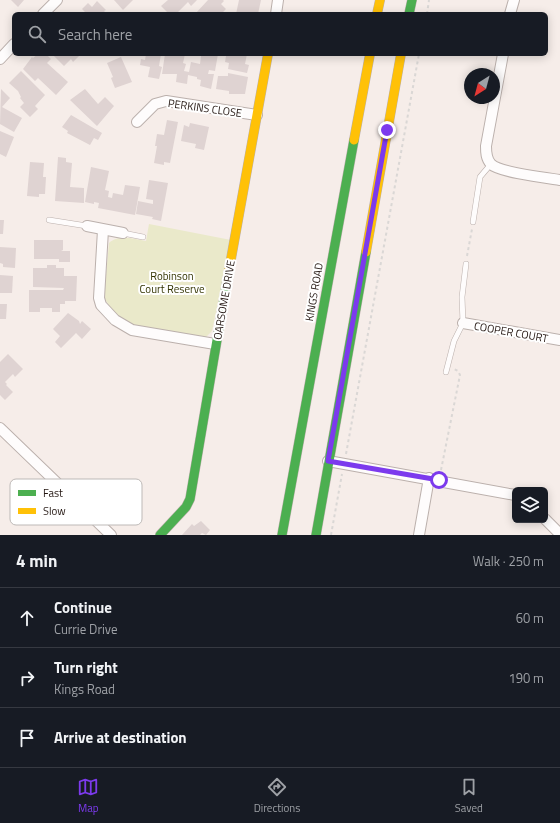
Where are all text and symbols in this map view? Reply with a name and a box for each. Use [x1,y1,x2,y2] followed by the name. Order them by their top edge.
[12,12,548,56] search box
[26,23,48,45] icon: search
[58,23,132,46] text: Search here
[464,68,500,104] north arrow
[167,95,243,121] street label: PERKINS CLOSE
[378,121,396,139] route end
[209,259,239,341] street label: OARSOME DRIVE
[301,261,327,323] street label: KINGS ROAD
[139,268,205,297] park label: Robinson Court Reserve
[473,318,549,346] street label: COOPER COURT
[430,471,448,489] route start
[10,479,142,525] legend
[43,485,63,501] text: Fast
[512,487,548,523] map controls
[512,487,548,523] button: layers
[43,503,66,519] text: Slow
[16,548,57,574] text: 4 min
[473,551,544,571] text: Walk · 250 m
[54,596,112,619] text: Continue
[16,607,38,629] icon: ahead
[516,608,544,628] text: 60 m
[54,619,118,639] text: Currie Drive
[54,656,118,679] text: Turn right
[16,667,38,689] icon: right
[508,668,544,688] text: 190 m
[54,679,115,699] text: Kings Road
[54,726,187,749] text: Arrive at destination
[16,727,38,749] icon: arrive
[77,776,99,816] tab: Map
[254,776,300,816] tab: Directions
[455,776,483,816] tab: Saved

